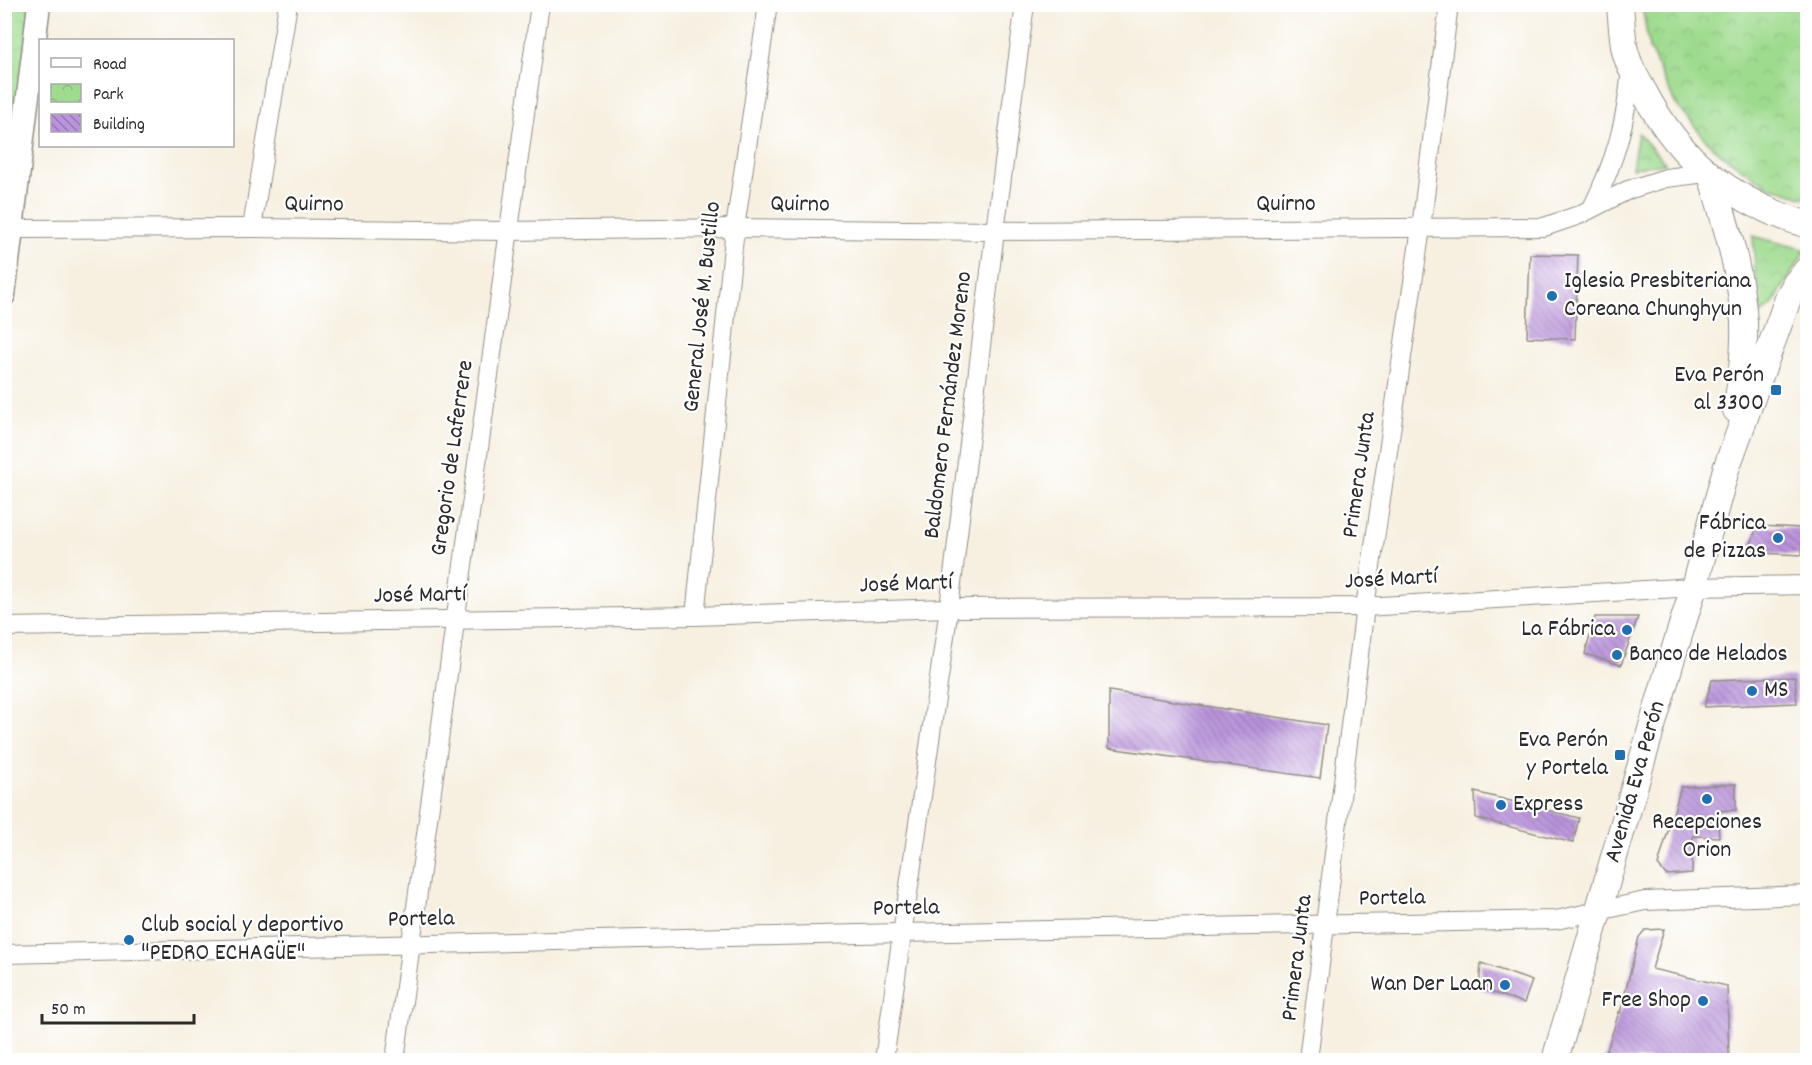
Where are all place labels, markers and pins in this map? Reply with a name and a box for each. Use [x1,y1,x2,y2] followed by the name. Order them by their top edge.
[1564,265,1752,327] place label: Iglesia Presbiteriana Coreana Chunghyun
[1545,289,1559,303] marker: Iglesia Presbiteriana Coreana Chunghyun
[1674,359,1764,421] place label: Eva Perón al 3300
[1769,383,1783,397] marker: Eva Perón al 3300
[1684,507,1767,569] place label: Fábrica de Pizzas
[1771,531,1785,545] marker: Fábrica de Pizzas
[1521,613,1616,647] place label: La Fábrica
[1620,623,1634,637] marker: La Fábrica
[1629,638,1788,672] place label: Banco de Helados
[1610,648,1624,662] marker: Banco de Helados
[1764,674,1789,708] place label: MS
[1745,684,1759,698] marker: MS
[1518,724,1609,786] place label: Eva Perón y Portela
[1613,748,1627,762] marker: Eva Perón y Portela
[1513,788,1584,822] place label: Express
[1700,792,1714,806] marker: Recepciones Orion
[1494,798,1508,812] marker: Express
[1652,806,1762,868] place label: Recepciones Orion
[141,909,344,971] place label: Club social y deportivo "PEDRO ECHAGÜE"
[122,933,136,947] marker: Club social y deportivo "PEDRO ECHAGÜE"
[1371,968,1493,1002] place label: Wan Der Laan
[1498,978,1512,992] marker: Wan Der Laan
[1601,984,1691,1018] place label: Free Shop
[1696,994,1710,1008] marker: Free Shop

